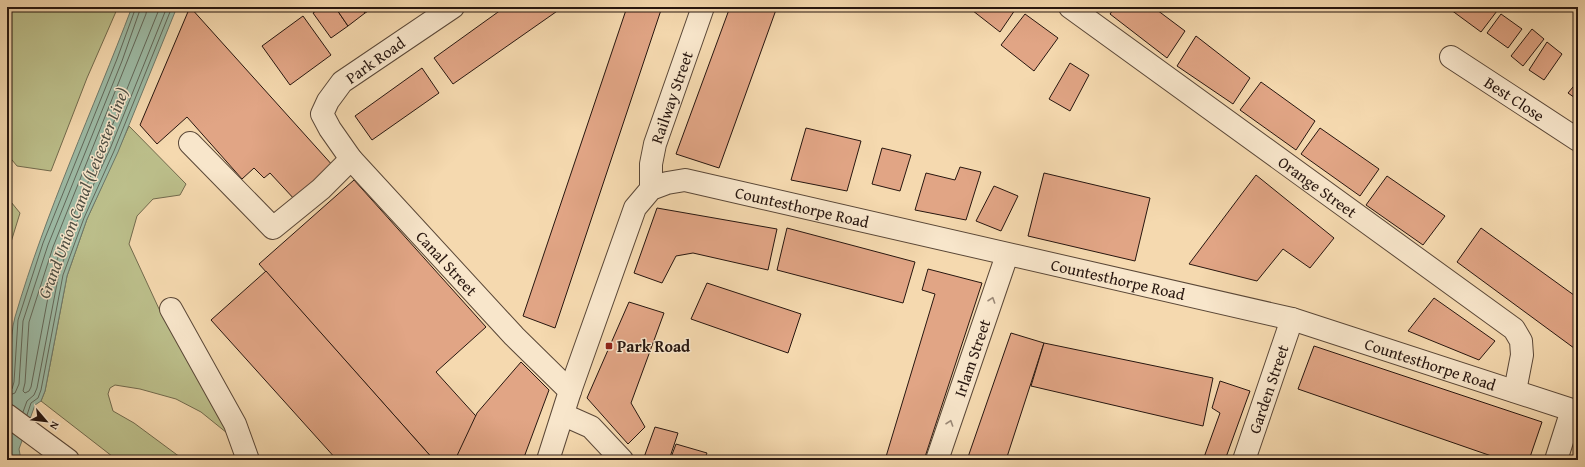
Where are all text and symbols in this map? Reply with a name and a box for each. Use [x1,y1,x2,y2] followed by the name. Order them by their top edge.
[340,30,410,89] street label: Park Road
[644,47,699,147] street label: Railway Street
[1480,70,1549,127] street label: Best Close
[31,84,134,302] water label: Grand Union Canal (Leicester Line)
[1273,150,1362,224] street label: Orange Street
[733,180,872,234] street label: Countesthorpe Road
[410,225,483,301] street label: Canal Street
[1049,252,1188,306] street label: Countesthorpe Road
[987,297,995,304] one-way arrow
[948,315,996,400] street label: Irlam Street
[1362,331,1499,397] street label: Countesthorpe Road
[617,334,691,358] place label: Park Road
[604,341,614,351] marker: Park Road
[1242,341,1295,437] street label: Garden Street
[26,401,66,441] north arrow
[46,419,64,433] text: N
[945,420,954,427] one-way arrow

